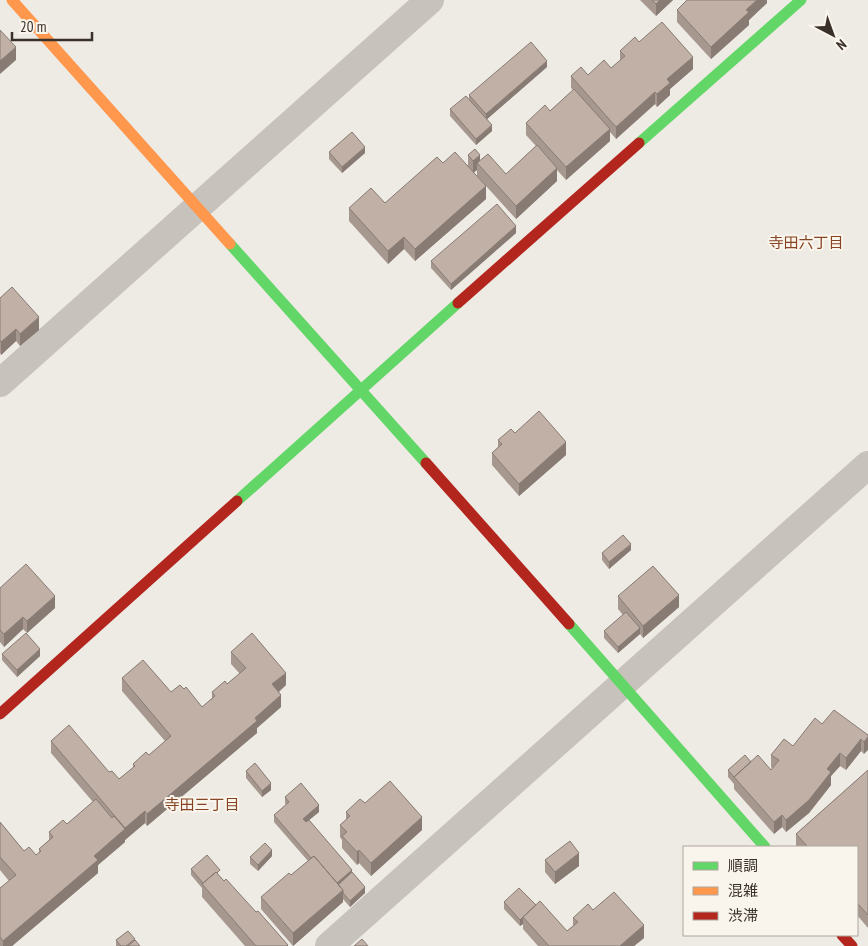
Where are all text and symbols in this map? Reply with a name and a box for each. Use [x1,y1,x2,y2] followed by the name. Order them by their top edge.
[12,10,92,42] scale bar
[808,10,858,60] north arrow
[20,17,46,36] text: 20 m
[833,36,850,54] text: N
[768,233,844,252] district label: 寺田六丁目
[164,795,240,814] district label: 寺田三丁目
[683,846,858,936] legend
[728,856,758,875] text: 順調
[728,881,758,900] text: 混雑
[728,906,758,925] text: 渋滞

